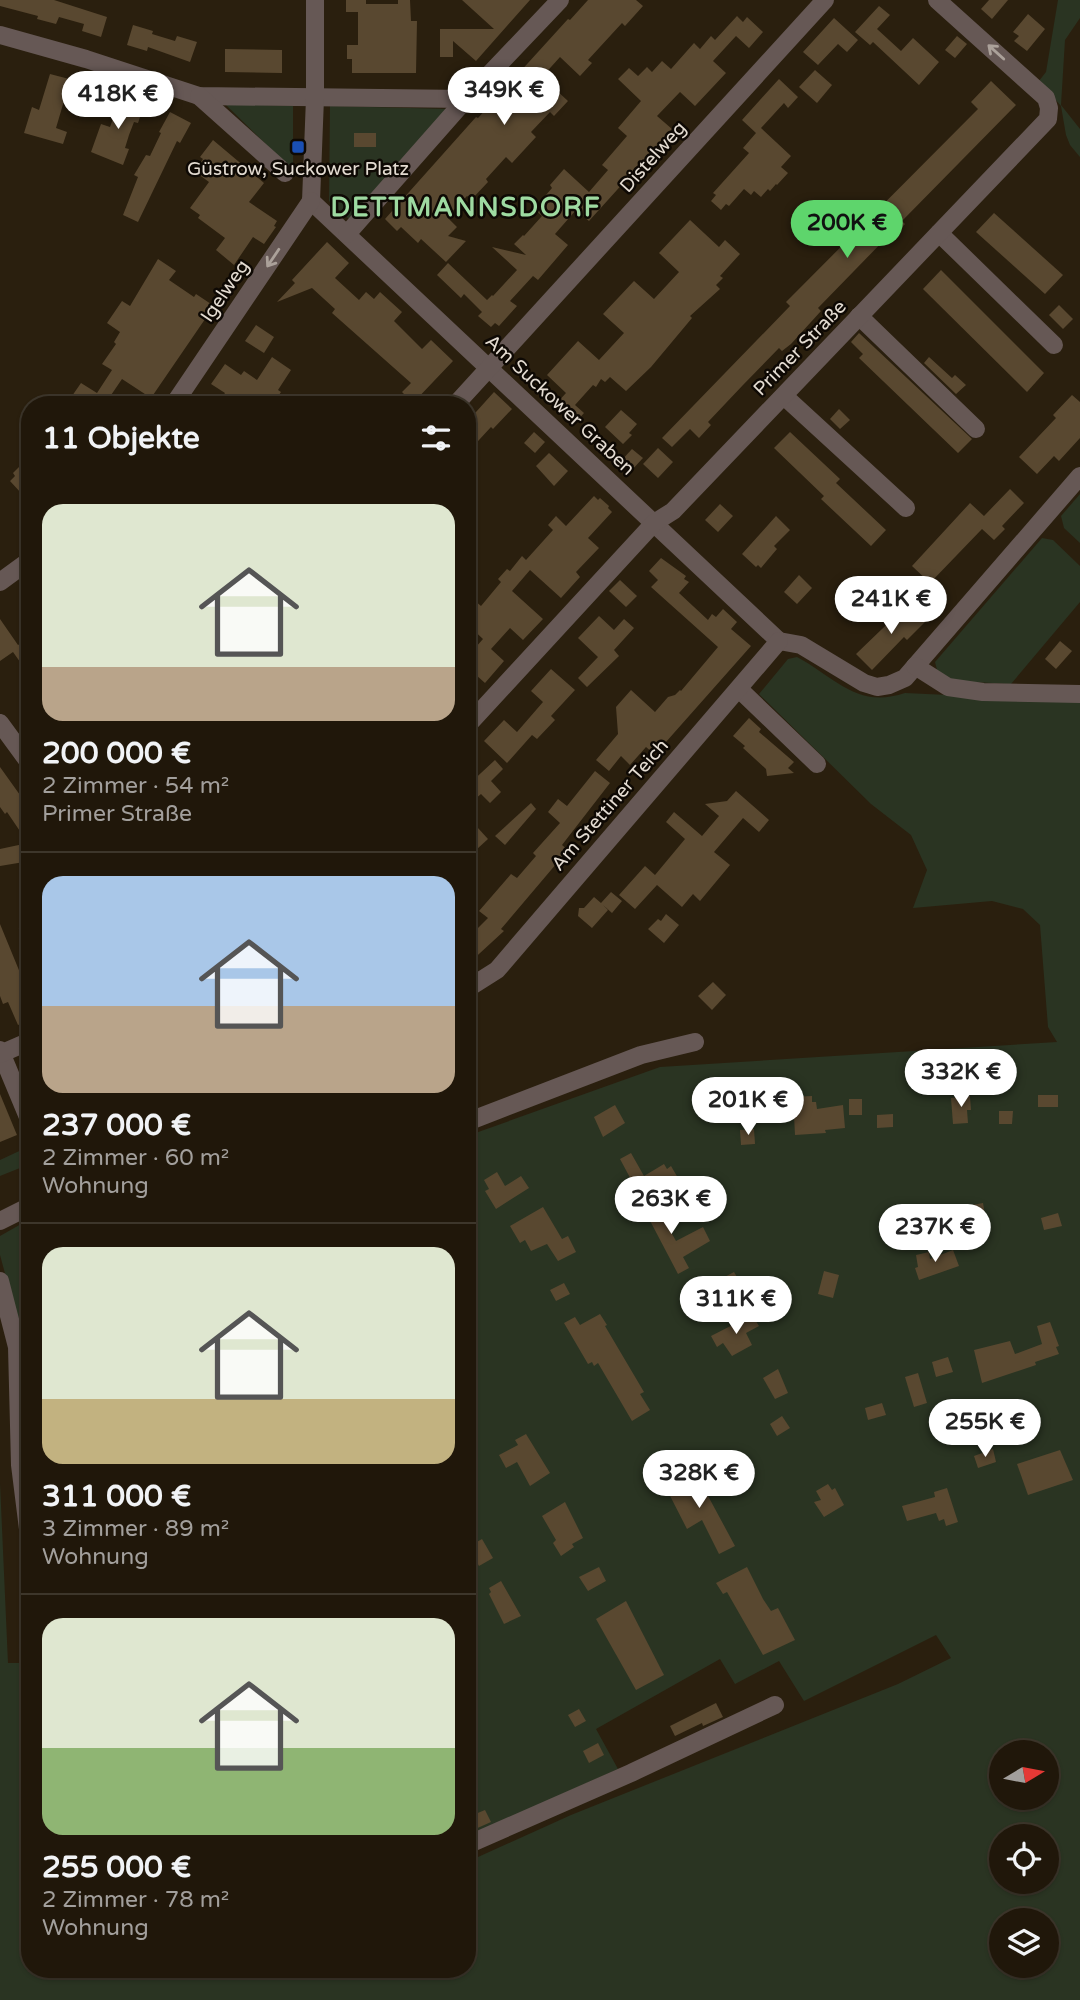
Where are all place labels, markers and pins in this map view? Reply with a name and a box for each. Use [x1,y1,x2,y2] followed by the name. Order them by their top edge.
[447,68,561,127] pin: 349K €
[61,72,175,131] pin: 418K €
[290,139,306,155] marker: Güstrow, Suckower Platz
[187,158,409,180] place label: Güstrow, Suckower Platz
[790,201,904,260] pin: 200K €
[834,576,948,636] pin: 241K €
[904,1050,1018,1109] pin: 332K €
[691,1078,805,1137] pin: 201K €
[614,1176,728,1236] pin: 263K €
[878,1204,992,1264] pin: 237K €
[679,1276,793,1336] pin: 311K €
[928,1400,1042,1459] pin: 255K €
[642,1450,756,1510] pin: 328K €

